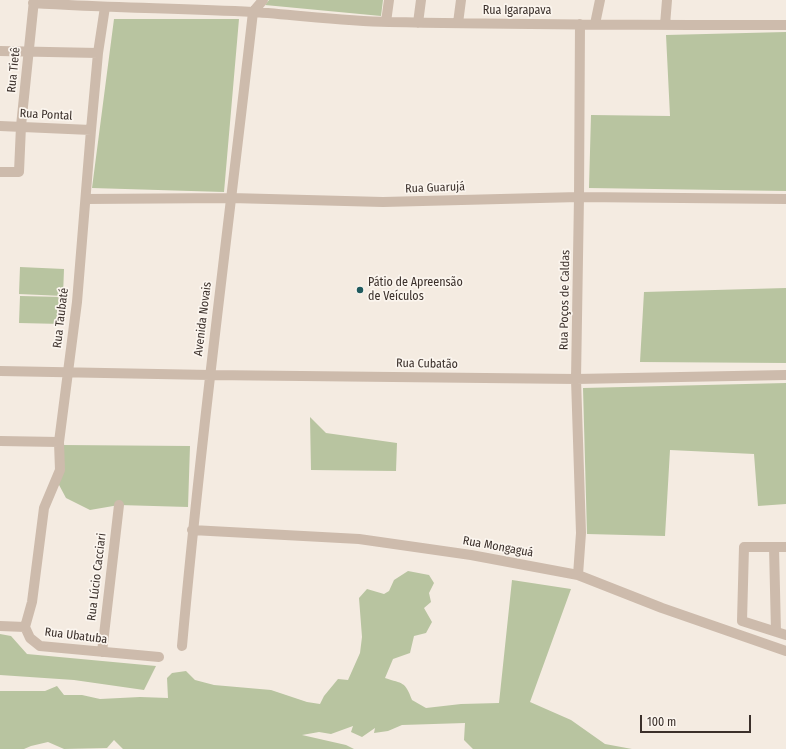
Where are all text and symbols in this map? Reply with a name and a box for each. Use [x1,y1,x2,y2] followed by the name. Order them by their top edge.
[483,4,551,18] street label: Rua Igarapava
[4,47,24,93] street label: Rua Tietê
[19,106,73,124] street label: Rua Pontal
[405,180,465,196] street label: Rua Guarujá
[557,250,573,350] street label: Rua Poços de Caldas
[368,276,463,304] place label: Pátio de Apreensão de Veículos
[191,281,215,357] street label: Avenida Novais
[355,285,365,295] marker: Pátio de Apreensão de Veículos
[50,287,72,349] street label: Rua Taubaté
[396,356,458,372] street label: Rua Cubatão
[84,532,110,622] street label: Rua Lúcio Cacciari
[462,534,534,560] street label: Rua Mongaguá
[44,625,108,647] street label: Rua Ubatuba
[642,707,753,733] scale bar
[647,715,676,729] text: 100 m

